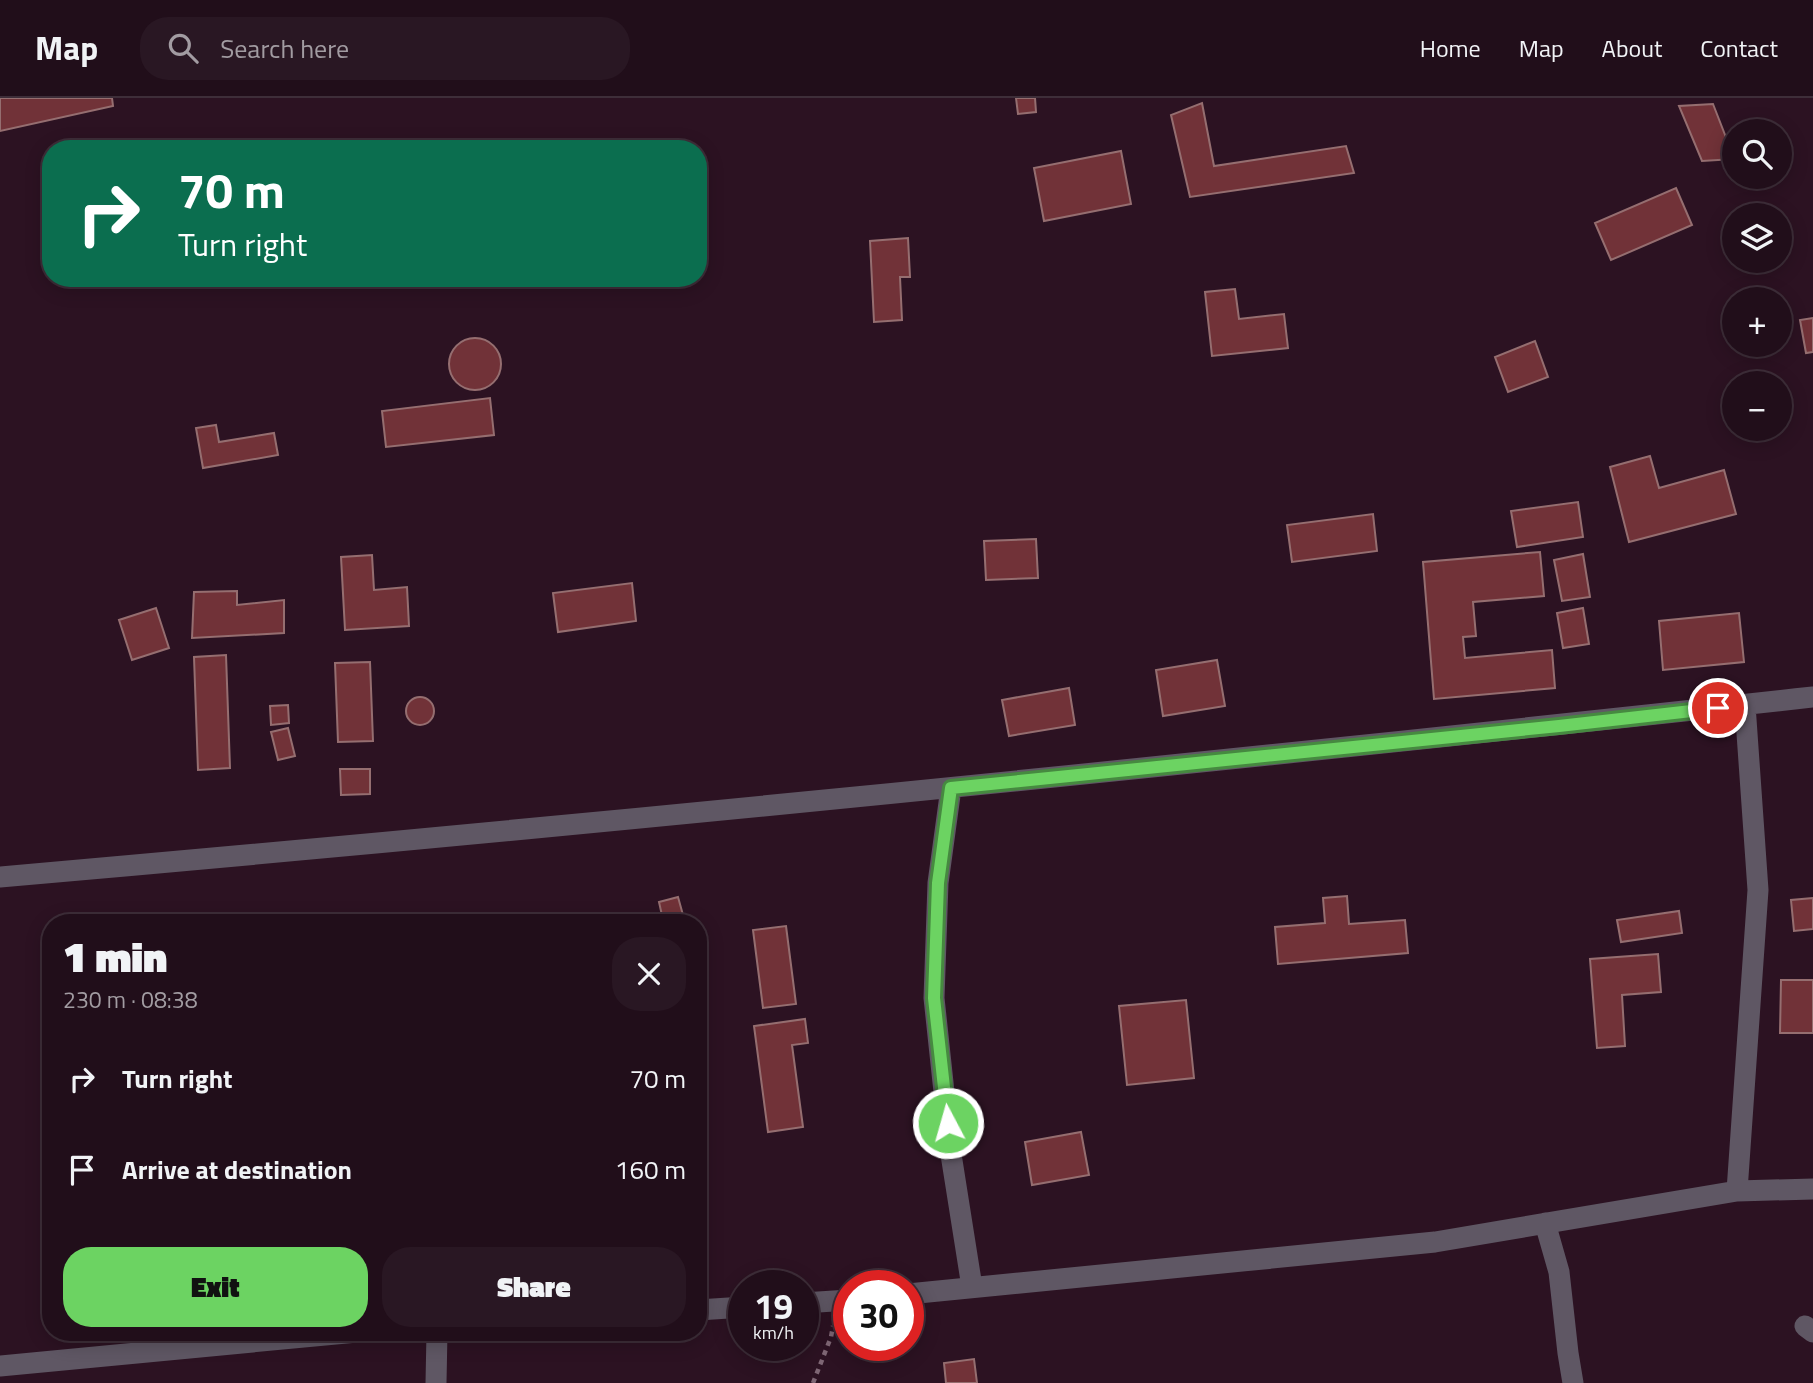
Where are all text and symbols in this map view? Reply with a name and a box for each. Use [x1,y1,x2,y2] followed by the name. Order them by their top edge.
[140,17,630,80] search box
[35,23,98,73] text: Map
[164,29,202,67] icon: search
[220,29,349,68] text: Search here
[1420,30,1481,66] text: Home
[1519,30,1564,66] text: Map
[1602,30,1662,66] text: About
[1700,30,1778,66] text: Contact
[1722,119,1792,441] map controls
[1722,119,1792,189] button: search
[178,152,285,227] text: 70 m
[63,168,154,259] icon: right
[1722,203,1792,273] button: layers
[178,220,307,268] text: Turn right
[1722,287,1792,357] button: +
[1722,371,1792,441] button: −
[1688,678,1748,738] pin
[1699,689,1737,727] icon: arrive
[63,924,167,988] text: 1 min
[612,937,686,1011] button: close
[63,982,198,1017] text: 230 m · 08:38
[122,1059,233,1098] text: Turn right
[629,1059,686,1098] text: 70 m
[63,1060,101,1098] icon: right
[911,1086,985,1160] position arrow
[122,1150,352,1189] text: Arrive at destination
[615,1150,686,1189] text: 160 m
[63,1151,101,1189] icon: arrive
[63,1247,368,1327] button: Exit
[382,1247,686,1327] button: Share
[833,1270,924,1361] speed limit sign: 30
[754,1279,793,1333] text: 19
[753,1319,794,1346] text: km/h

